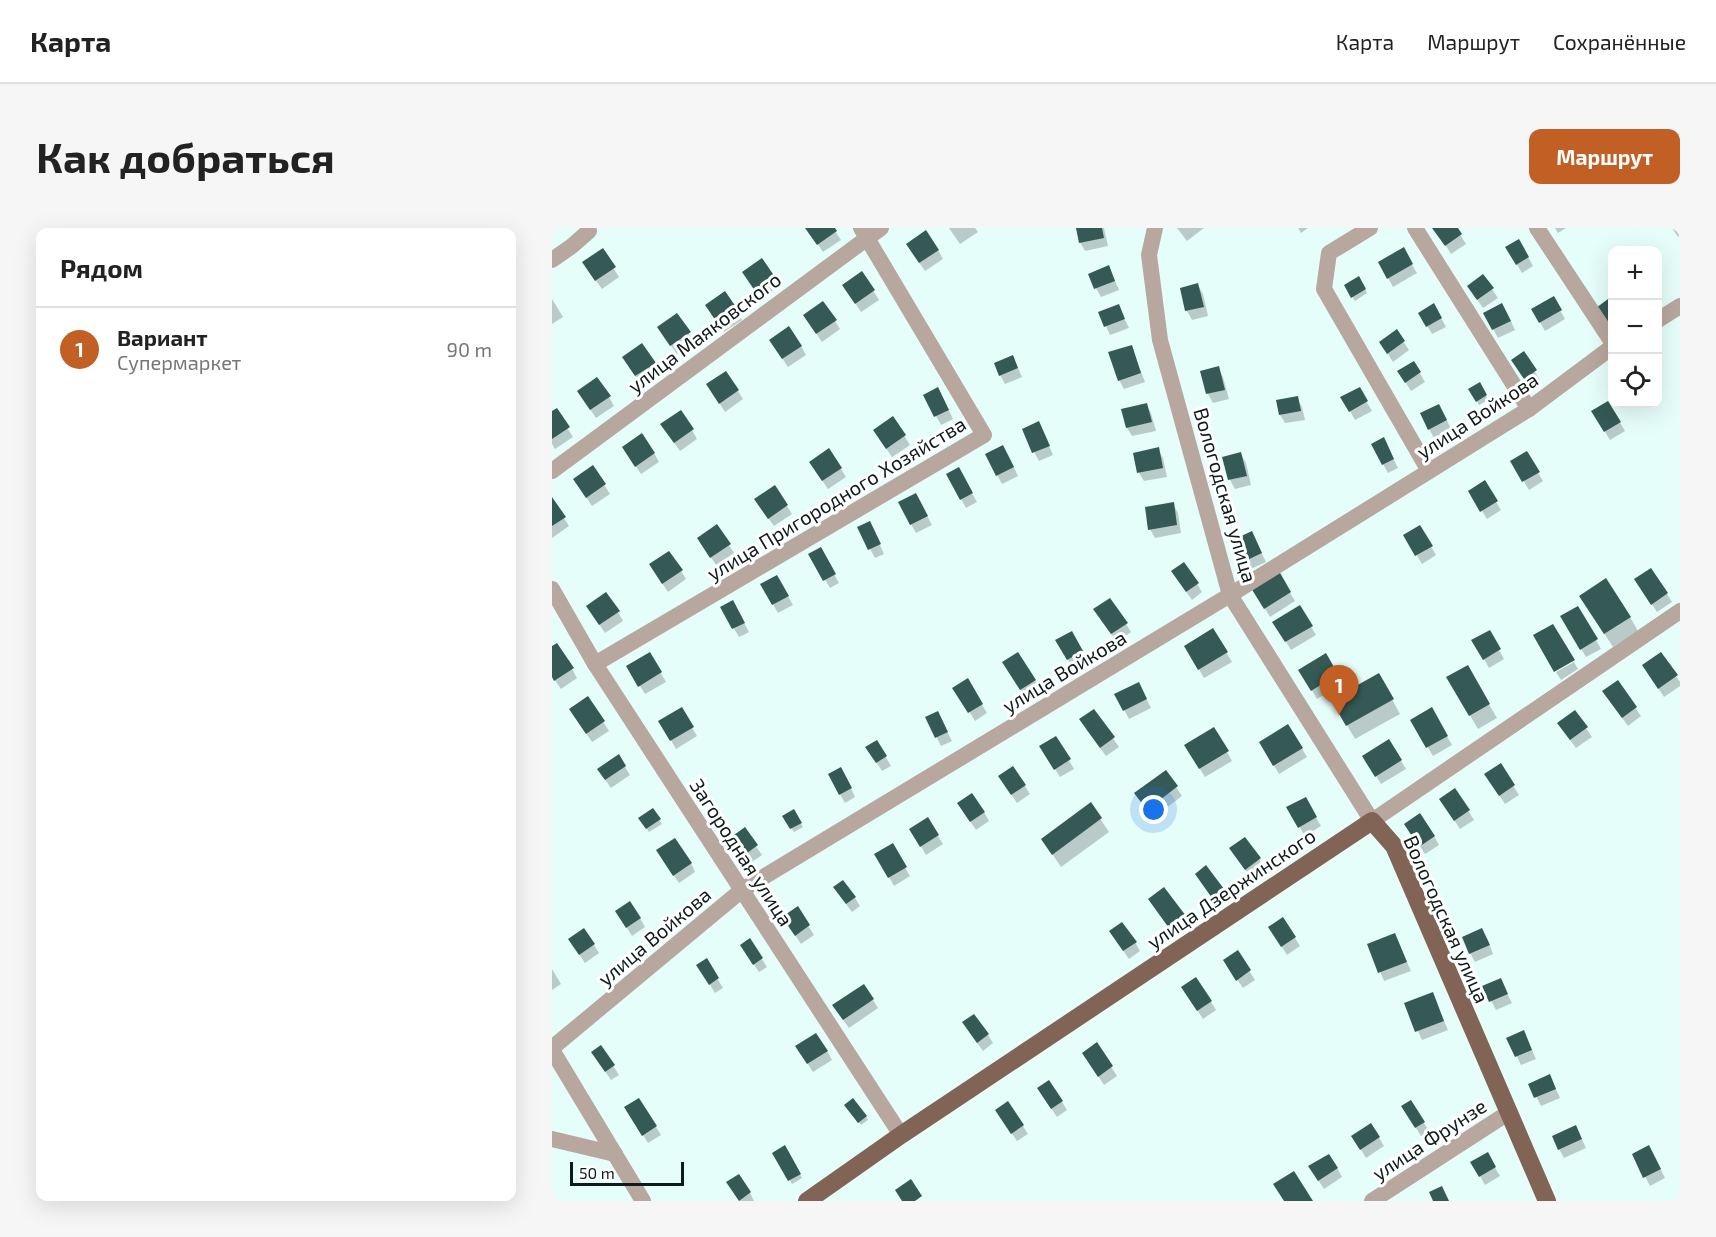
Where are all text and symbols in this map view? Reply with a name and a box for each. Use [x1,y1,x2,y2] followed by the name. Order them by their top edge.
[30,24,111,58] text: Карта
[1336,29,1394,54] text: Карта
[1427,29,1520,54] text: Маршрут
[1553,29,1686,54] text: Сохранённые
[1529,129,1680,184] button: Маршрут
[36,131,335,181] text: Как добраться
[1608,246,1662,408] map controls
[1608,246,1662,300] button: +
[60,252,143,283] text: Рядом
[623,267,786,398] street label: улица Маяковского
[1608,300,1662,354] button: −
[117,324,208,350] text: Вариант
[75,337,84,361] text: 1
[447,337,492,361] text: 90 m
[117,350,241,374] text: Супермаркет
[1608,354,1662,408] button: locate
[1412,367,1543,464] street label: улица Войкова
[1189,405,1262,586] street label: Вологодская улица
[702,411,970,586] street label: улица Пригородного Хозяйства
[998,625,1131,718] street label: улица Войкова
[1320,666,1358,715] pin: 1
[685,774,799,931] street label: Загородная улица
[1139,795,1168,824] your location
[1142,823,1320,954] street label: улица Дзержинского
[1398,831,1495,1007] street label: Вологодская улица
[593,882,716,991] street label: улица Войкова
[1367,1093,1491,1186] street label: улица Фрунзе
[570,1159,684,1186] scale bar
[579,1163,615,1182] text: 50 m

